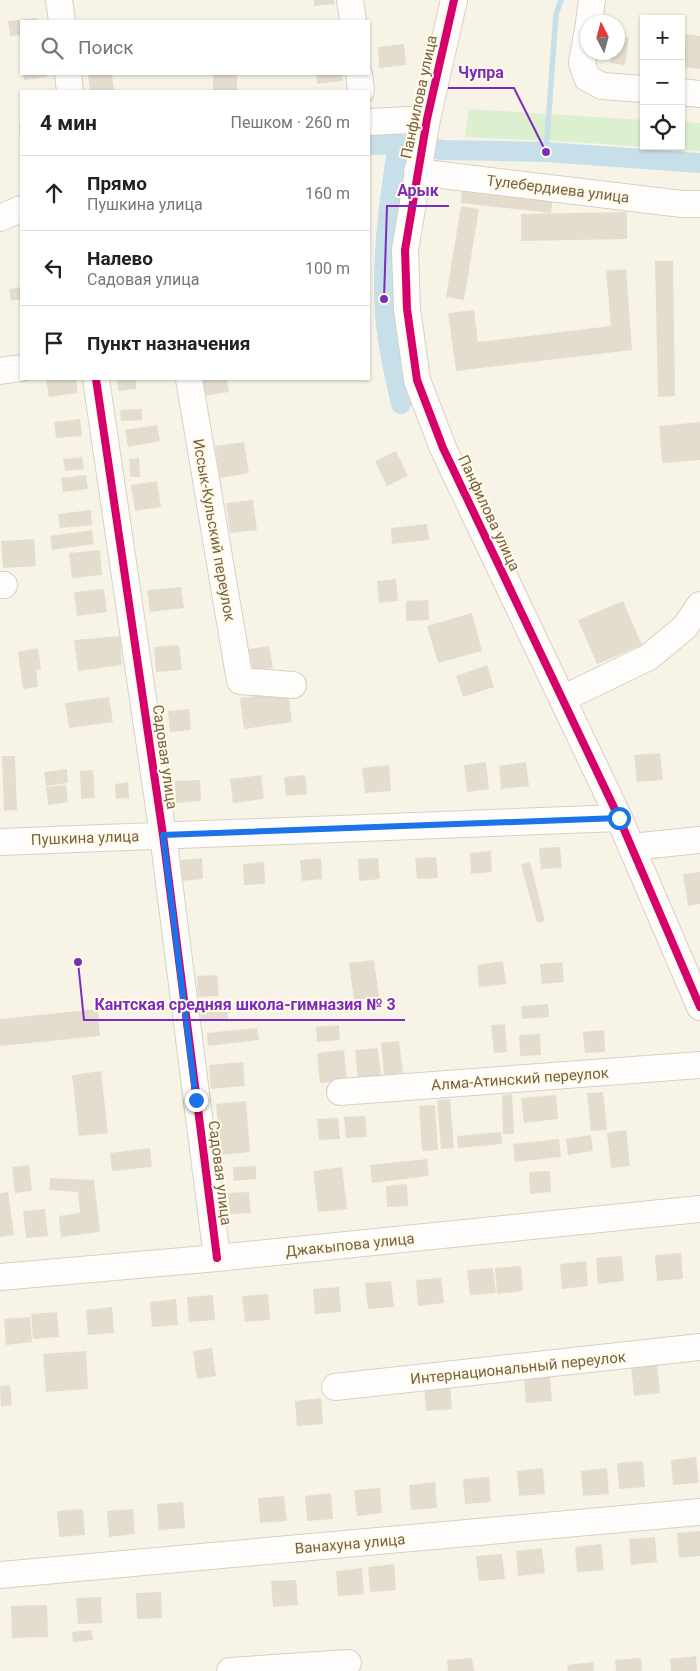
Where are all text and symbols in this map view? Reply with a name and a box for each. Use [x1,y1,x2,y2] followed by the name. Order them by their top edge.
[580,15,625,60] north arrow
[640,15,685,150] map controls
[640,15,685,60] button: +
[20,20,370,75] search box
[38,34,66,62] icon: search
[397,34,441,160] street label: Панфилова улица
[78,36,134,59] text: Поиск
[448,57,514,88] callout: Чупра
[640,60,685,105] button: −
[458,63,504,82] text: Чупра
[640,105,685,150] button: locate
[40,111,97,135] text: 4 мин
[231,113,350,132] text: Пешком · 260 m
[486,171,630,207] street label: Тулебердиева улица
[87,172,147,195] text: Прямо
[387,175,449,206] callout: Арык
[40,179,68,207] icon: ahead
[397,181,440,200] text: Арык
[305,184,350,203] text: 160 m
[87,195,203,214] text: Пушкина улица
[87,247,153,270] text: Налево
[40,254,68,282] icon: left
[305,259,350,278] text: 100 m
[87,270,199,289] text: Садовая улица
[40,329,68,357] icon: arrive
[87,332,250,355] text: Пункт назначения
[189,437,239,623] street label: Иссык-Кульский переулок
[454,452,524,574] street label: Панфилова улица
[149,704,181,810] street label: Садовая улица
[608,807,631,830] route start
[31,827,139,849] street label: Пушкина улица
[84,989,405,1020] callout: Кантская средняя школа-гимназия № 3
[94,995,396,1014] text: Кантская средняя школа-гимназия № 3
[431,1064,609,1094] street label: Алма-Атинский переулок
[185,1089,208,1112] route end
[205,1120,235,1226] street label: Садовая улица
[285,1229,415,1261] street label: Джакыпова улица
[409,1348,627,1388] street label: Интернациональный переулок
[294,1530,406,1558] street label: Ванахуна улица

